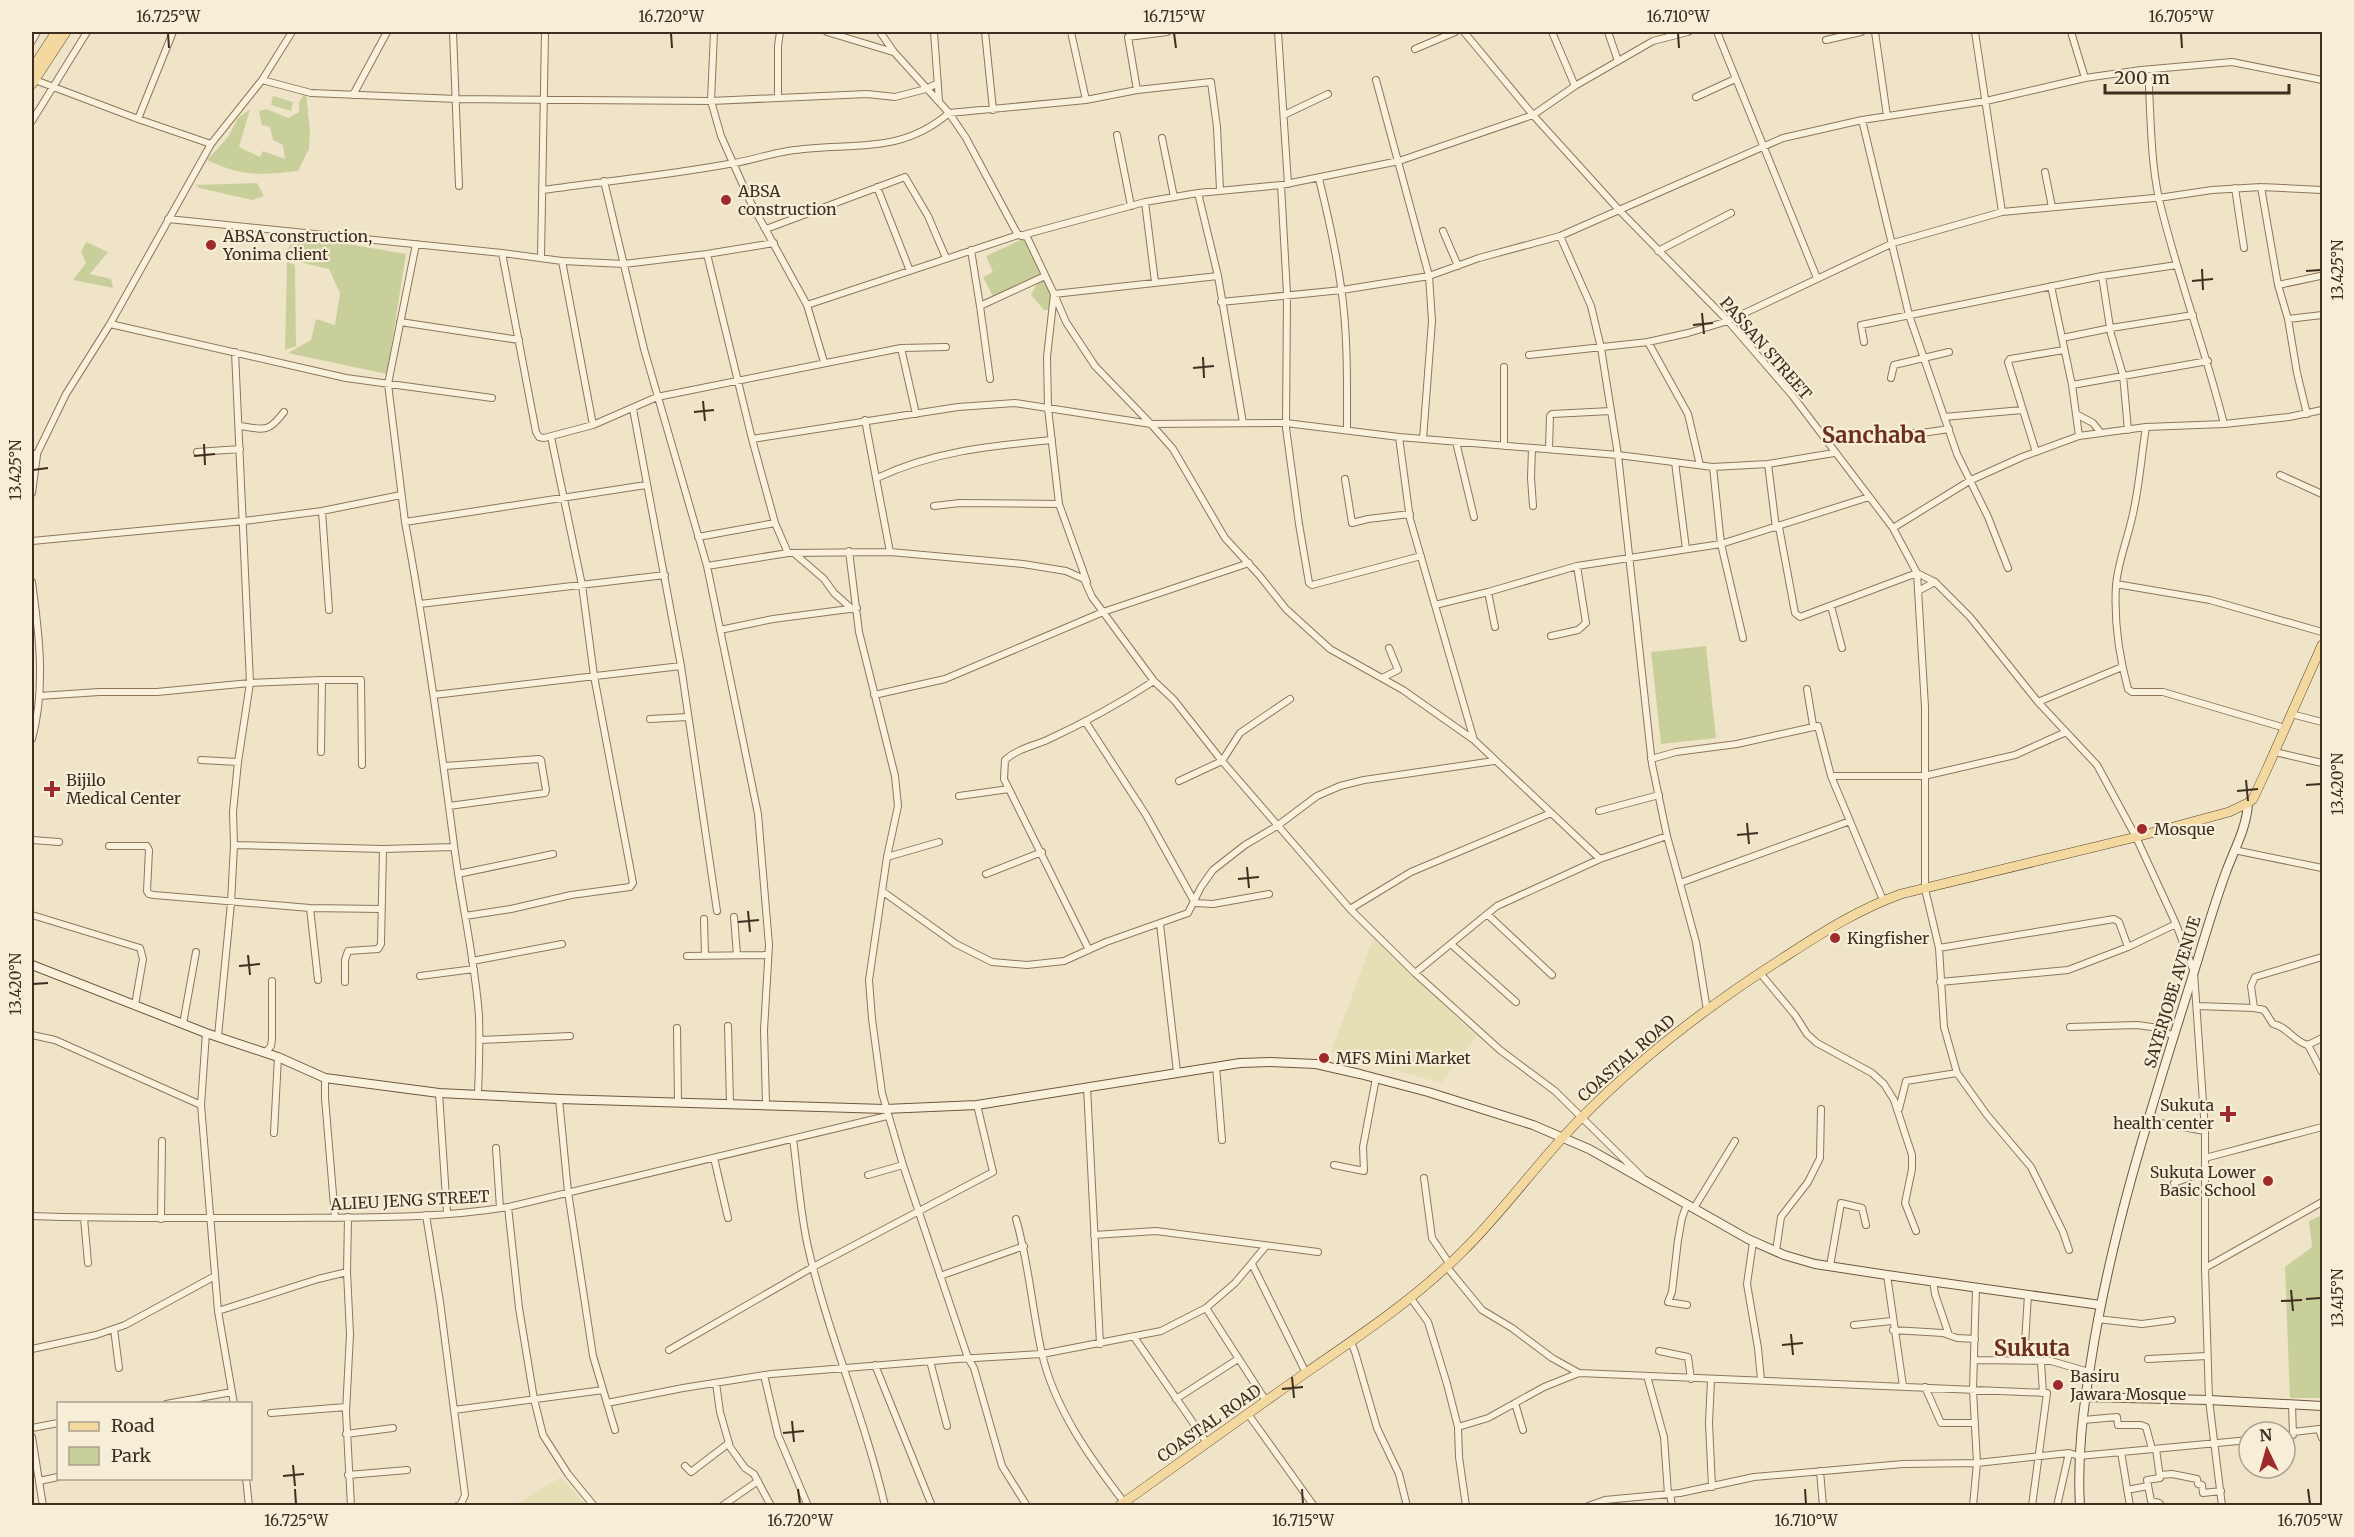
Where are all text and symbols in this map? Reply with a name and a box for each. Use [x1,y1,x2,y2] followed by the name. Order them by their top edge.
[136,7,201,26] text: 16.725°W
[638,7,705,26] text: 16.720°W
[1143,7,1206,26] text: 16.715°W
[1646,7,1711,26] text: 16.710°W
[2148,7,2215,26] text: 16.705°W
[2105,57,2290,95] scale bar
[2114,66,2170,89] text: 200 m
[737,181,837,219] place label: ABSA construction
[719,193,733,207] marker: ABSA construction
[222,226,372,264] place label: ABSA construction, Yonima client
[204,238,218,252] marker: ABSA construction, Yonima client
[2328,239,2347,300] text: 13.425°N
[1716,293,1816,403] street label: PASSAN STREET
[1822,421,1926,449] district label: Sanchaba
[6,439,25,500] text: 13.425°N
[2328,752,2347,815] text: 13.420°N
[66,770,181,808] place label: Bijilo Medical Center
[43,780,61,798] marker: Bijilo Medical Center
[2154,819,2215,839] place label: Mosque
[2135,822,2149,836] marker: Mosque
[2139,913,2205,1070] street label: SAYERJOBE AVENUE
[1847,928,1929,948] place label: Kingfisher
[1828,931,1842,945] marker: Kingfisher
[6,952,25,1015] text: 13.420°N
[1573,1010,1679,1106] street label: COASTAL ROAD
[1336,1048,1472,1068] place label: MFS Mini Market
[1317,1051,1331,1065] marker: MFS Mini Market
[2113,1095,2214,1133] place label: Sukuta health center
[2219,1105,2237,1123] marker: Sukuta health center
[2150,1162,2256,1200] place label: Sukuta Lower Basic School
[2261,1174,2275,1188] marker: Sukuta Lower Basic School
[329,1186,490,1214] street label: ALIEU JENG STREET
[2328,1268,2347,1327] text: 13.415°N
[1994,1334,2070,1362] district label: Sukuta
[2069,1366,2186,1404] place label: Basiru Jawara Mosque
[2051,1378,2065,1392] marker: Basiru Jawara Mosque
[1153,1380,1265,1466] street label: COASTAL ROAD
[57,1402,252,1480] legend
[111,1414,155,1437] text: Road
[2237,1420,2297,1480] north arrow
[2259,1425,2273,1446] text: N
[111,1444,152,1467] text: Park
[264,1511,329,1530] text: 16.725°W
[767,1511,834,1530] text: 16.720°W
[1272,1511,1335,1530] text: 16.715°W
[1774,1511,1839,1530] text: 16.710°W
[2277,1511,2344,1530] text: 16.705°W

